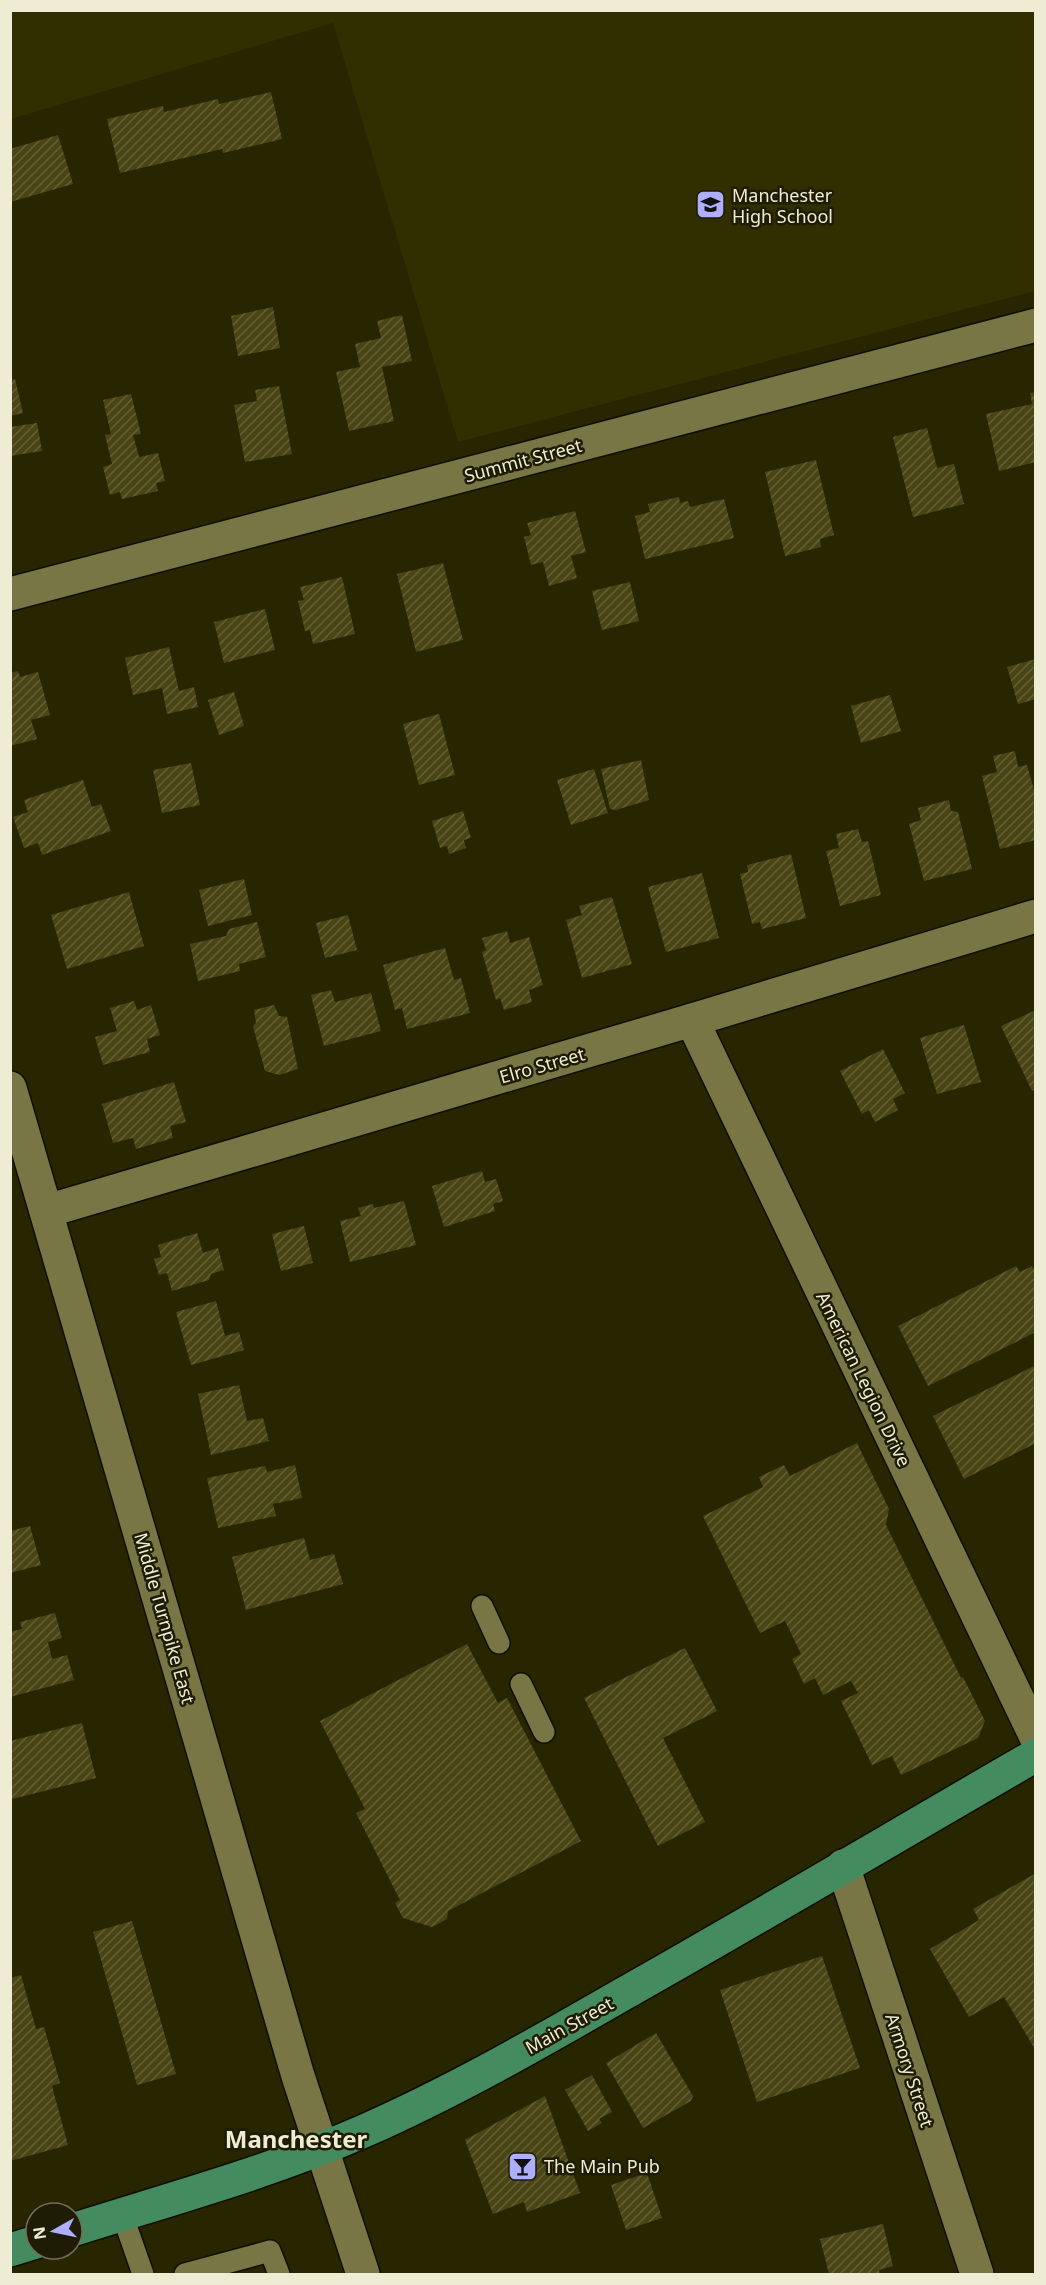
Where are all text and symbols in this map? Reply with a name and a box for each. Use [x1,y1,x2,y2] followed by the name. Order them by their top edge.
[732,183,833,228] place label: Manchester High School
[695,189,727,221] school or university icon: Manchester High School
[462,433,585,487] street label: Summit Street
[497,1041,588,1089] street label: Elro Street
[811,1288,917,1470] street label: American Legion Drive
[129,1530,201,1707] street label: Middle Turnpike East
[521,1991,618,2059] street label: Main Street
[880,2010,940,2130] street label: Armory Street
[225,2122,367,2155] district label: Manchester
[507,2150,539,2182] bar icon: The Main Pub
[544,2154,660,2178] place label: The Main Pub
[24,2201,84,2261] north arrow
[27,2225,51,2241] text: N

